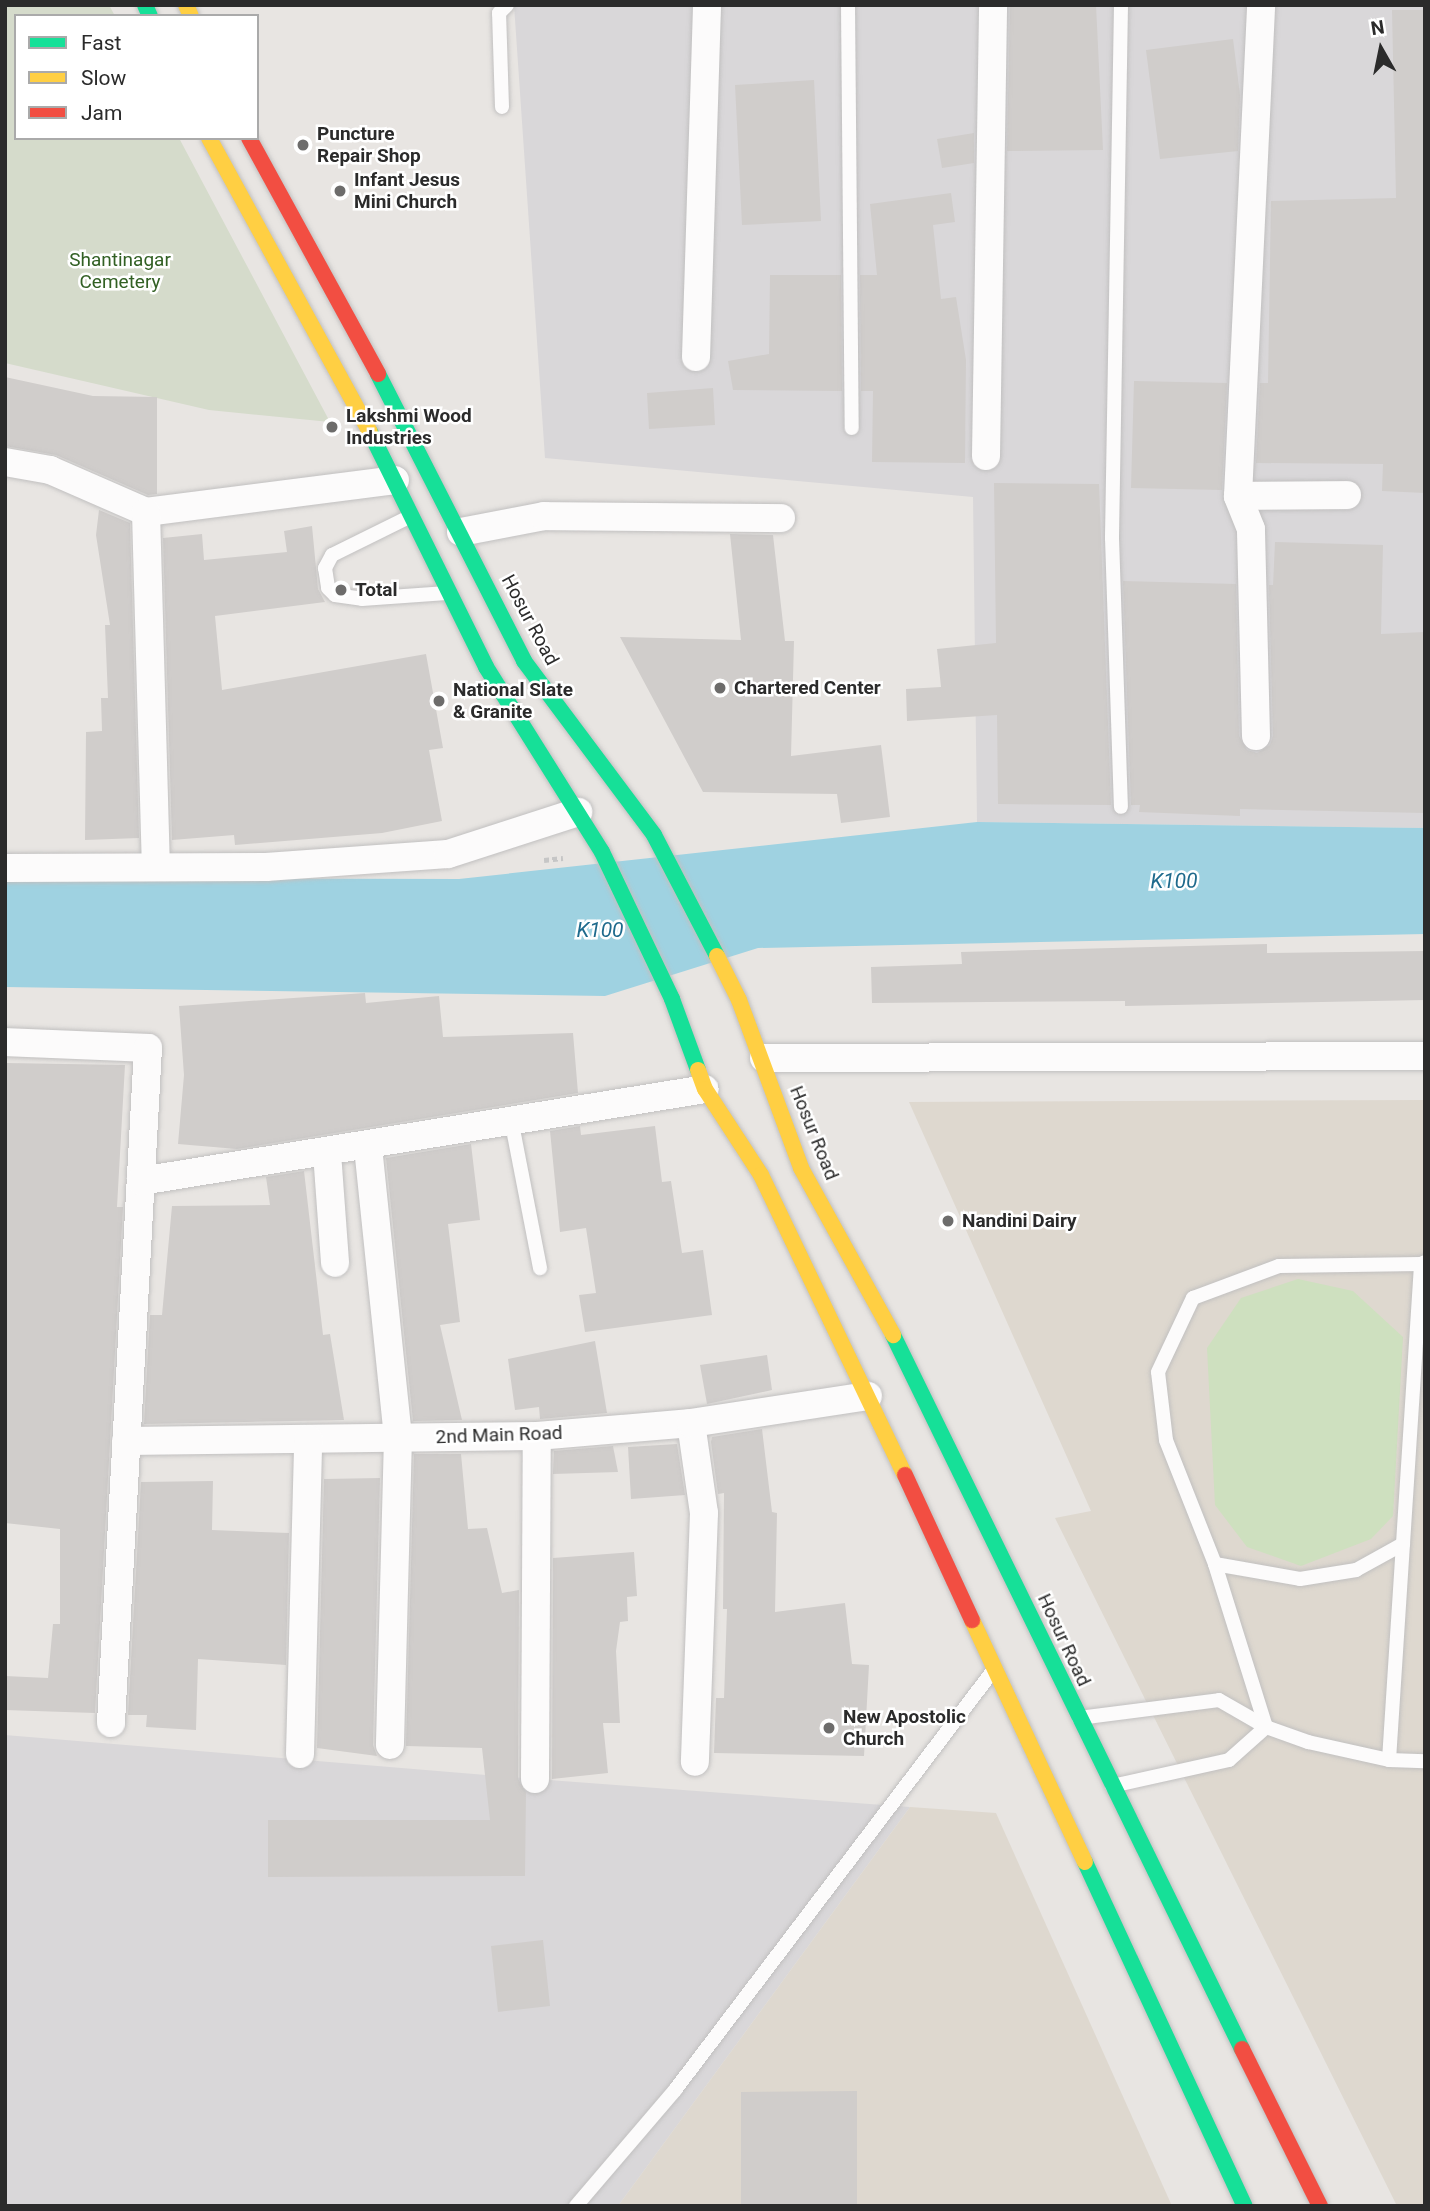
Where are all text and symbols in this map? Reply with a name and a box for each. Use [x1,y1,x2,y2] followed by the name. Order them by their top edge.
[14,14,259,140] legend
[1346,14,1416,84] north arrow
[1369,15,1386,40] text: N
[81,31,121,55] text: Fast
[81,66,126,90] text: Slow
[81,101,122,125] text: Jam
[317,123,421,167] place label: Puncture Repair Shop
[295,137,311,153] marker: Puncture Repair Shop
[354,169,460,213] place label: Infant Jesus Mini Church
[332,183,348,199] marker: Infant Jesus Mini Church
[69,249,171,293] park label: Shantinagar Cemetery
[346,405,472,449] place label: Lakshmi Wood Industries
[324,419,340,435] marker: Lakshmi Wood Industries
[497,571,563,669] street label: Hosur Road
[355,579,398,601] place label: Total
[333,582,349,598] marker: Total
[734,677,881,699] place label: Chartered Center
[453,679,573,723] place label: National Slate & Granite
[712,680,728,696] marker: Chartered Center
[431,693,447,709] marker: National Slate & Granite
[1150,868,1198,894] water label: K100
[576,917,624,943] water label: K100
[785,1083,843,1183] street label: Hosur Road
[962,1210,1077,1232] place label: Nandini Dairy
[940,1213,956,1229] marker: Nandini Dairy
[435,1421,563,1449] street label: 2nd Main Road
[1033,1590,1095,1690] street label: Hosur Road
[843,1706,966,1750] place label: New Apostolic Church
[821,1720,837,1736] marker: New Apostolic Church

